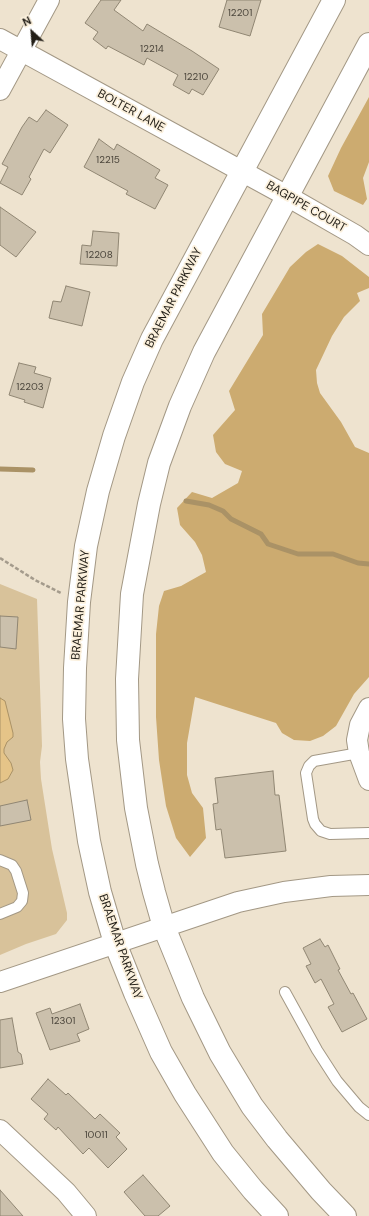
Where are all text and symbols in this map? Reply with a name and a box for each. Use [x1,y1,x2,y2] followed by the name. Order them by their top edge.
[228,7,252,19] house number: 12201
[12,12,52,52] north arrow
[20,13,33,29] text: N
[140,43,164,55] house number: 12214
[184,71,208,83] house number: 12210
[95,87,167,135] street label: BOLTER LANE
[96,154,120,166] house number: 12215
[263,178,349,236] street label: BAGPIPE COURT
[143,246,205,350] street label: BRAEMAR PARKWAY
[85,249,113,261] house number: 12208
[16,381,44,393] house number: 12203
[69,549,93,661] street label: BRAEMAR PARKWAY
[95,892,145,1002] street label: BRAEMAR PARKWAY
[51,1015,75,1027] house number: 12301
[84,1129,108,1141] house number: 10011

